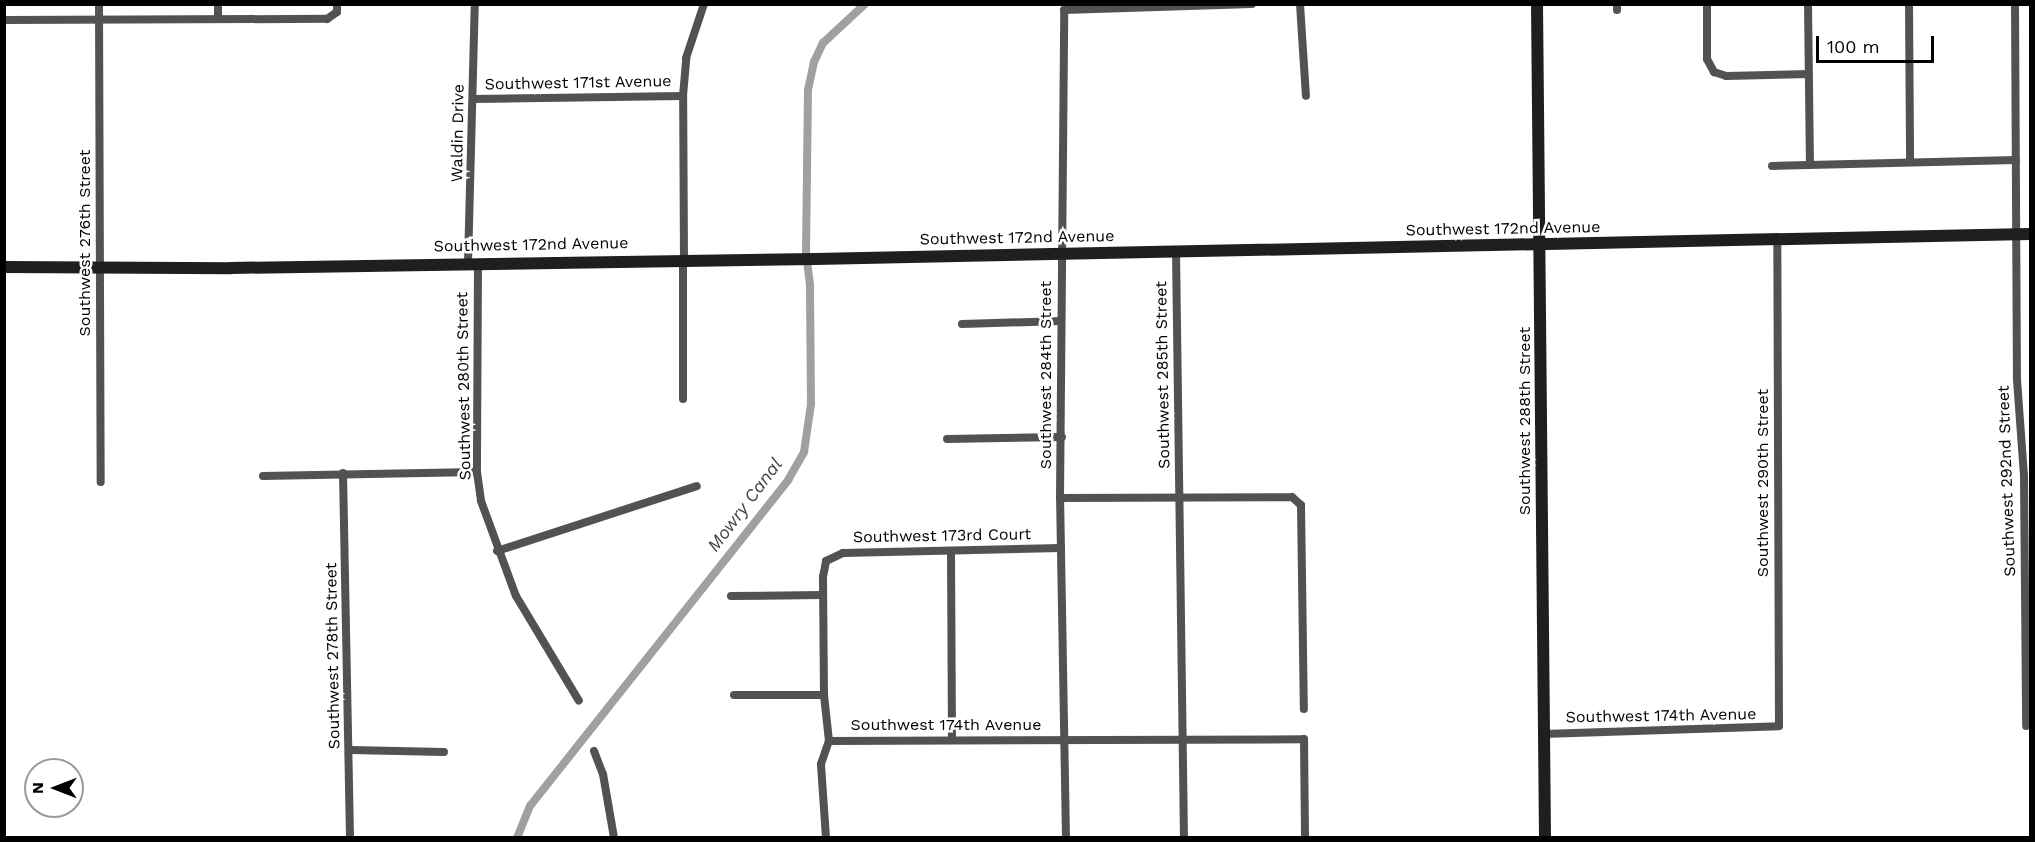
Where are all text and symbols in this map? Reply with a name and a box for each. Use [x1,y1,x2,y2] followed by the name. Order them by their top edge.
[1819,24,1938,62] scale bar
[1827,36,1880,57] text: 100 m
[484,72,672,94] street label: Southwest 171st Avenue
[448,84,468,182] street label: Waldin Drive
[75,150,95,336] street label: Southwest 276th Street
[1405,218,1601,240] street label: Southwest 172nd Avenue
[919,227,1115,249] street label: Southwest 172nd Avenue
[433,234,629,256] street label: Southwest 172nd Avenue
[1036,281,1056,469] street label: Southwest 284th Street
[1152,281,1174,469] street label: Southwest 285th Street
[453,292,475,480] street label: Southwest 280th Street
[1515,327,1535,515] street label: Southwest 288th Street
[1994,385,2020,577] street label: Southwest 292nd Street
[1753,389,1773,577] street label: Southwest 290th Street
[703,454,787,556] water label: Mowry Canal
[853,525,1031,547] street label: Southwest 173rd Court
[322,562,344,750] street label: Southwest 278th Street
[1565,705,1757,727] street label: Southwest 174th Avenue
[850,715,1042,735] street label: Southwest 174th Avenue
[24,758,84,818] north arrow
[28,782,47,794] text: N

